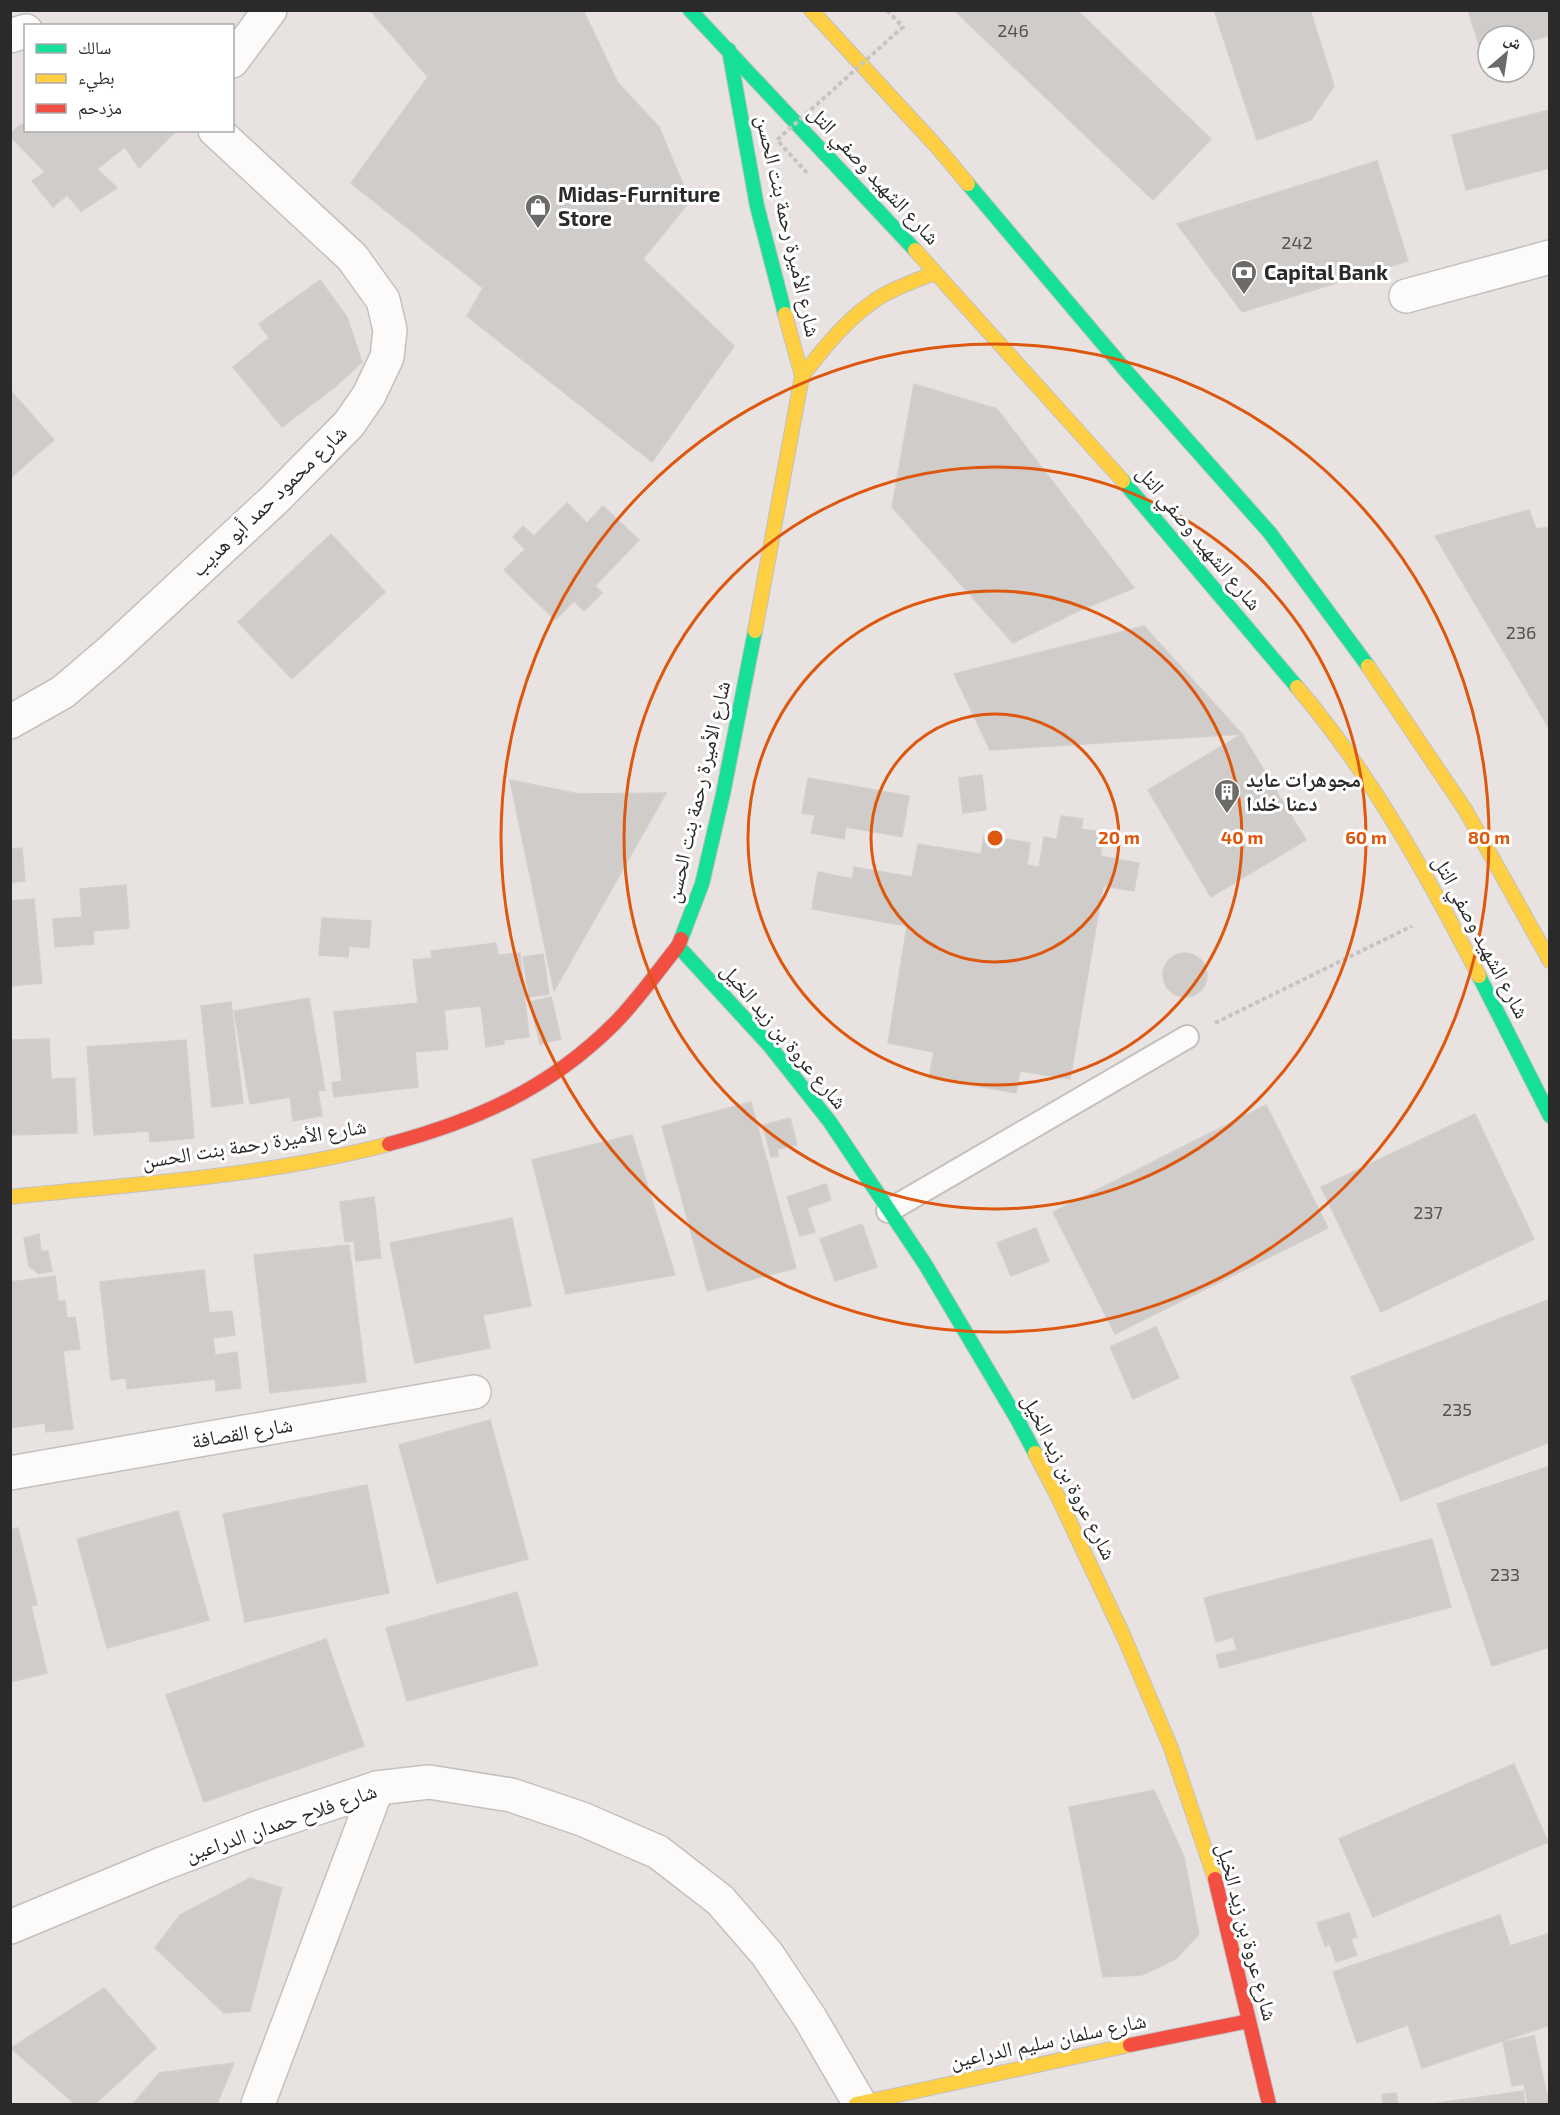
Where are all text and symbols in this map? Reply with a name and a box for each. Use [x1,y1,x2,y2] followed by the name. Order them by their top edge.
[997,19,1029,41] house number: 246
[24,24,234,132] legend
[1476,24,1536,84] north arrow
[1501,28,1526,54] text: ش
[78,36,111,58] text: سالك
[78,66,115,93] text: بطيء
[78,96,122,120] text: مزدحم
[800,99,946,252] street label: شارع الشهيد وصفي التل
[750,112,827,340] street label: شارع الأميرة رحمة بنت الحسن
[558,181,720,230] place label: Midas-Furniture Store
[523,192,553,230] shop icon: Midas-Furniture Store
[1281,231,1313,253] house number: 242
[1229,258,1259,296] bank icon: Capital Bank
[1264,259,1388,284] place label: Capital Bank
[185,419,352,582] street label: شارع محمود حمد أبو هديب
[1128,460,1268,618] street label: شارع الشهيد وصفي التل
[1506,621,1536,643] house number: 236
[659,678,736,906] street label: شارع الأميرة رحمة بنت الحسن
[1246,766,1361,815] place label: مجوهرات عايد دعنا خلدا
[1212,777,1242,815] building icon: مجوهرات عايد دعنا خلدا
[1098,826,1140,848] text: 20 m
[1221,826,1263,848] text: 40 m
[1345,826,1387,848] text: 60 m
[1468,826,1510,848] text: 80 m
[985,828,1005,848] centre of rings
[1424,850,1536,1025] street label: شارع الشهيد وصفي التل
[715,957,853,1114] street label: شارع عروة بن زيد الخيل
[140,1112,368,1175] street label: شارع الأميرة رحمة بنت الحسن
[1413,1201,1443,1223] house number: 237
[1016,1389,1123,1564] street label: شارع عروة بن زيد الخيل
[1442,1398,1472,1420] house number: 235
[189,1410,295,1455] street label: شارع القصافة
[1490,1563,1520,1585] house number: 233
[181,1777,380,1868] street label: شارع فلاح حمدان الدراعين
[1211,1840,1284,2024] street label: شارع عروة بن زيد الخيل
[947,2007,1149,2075] street label: شارع سلمان سليم الدراعين

